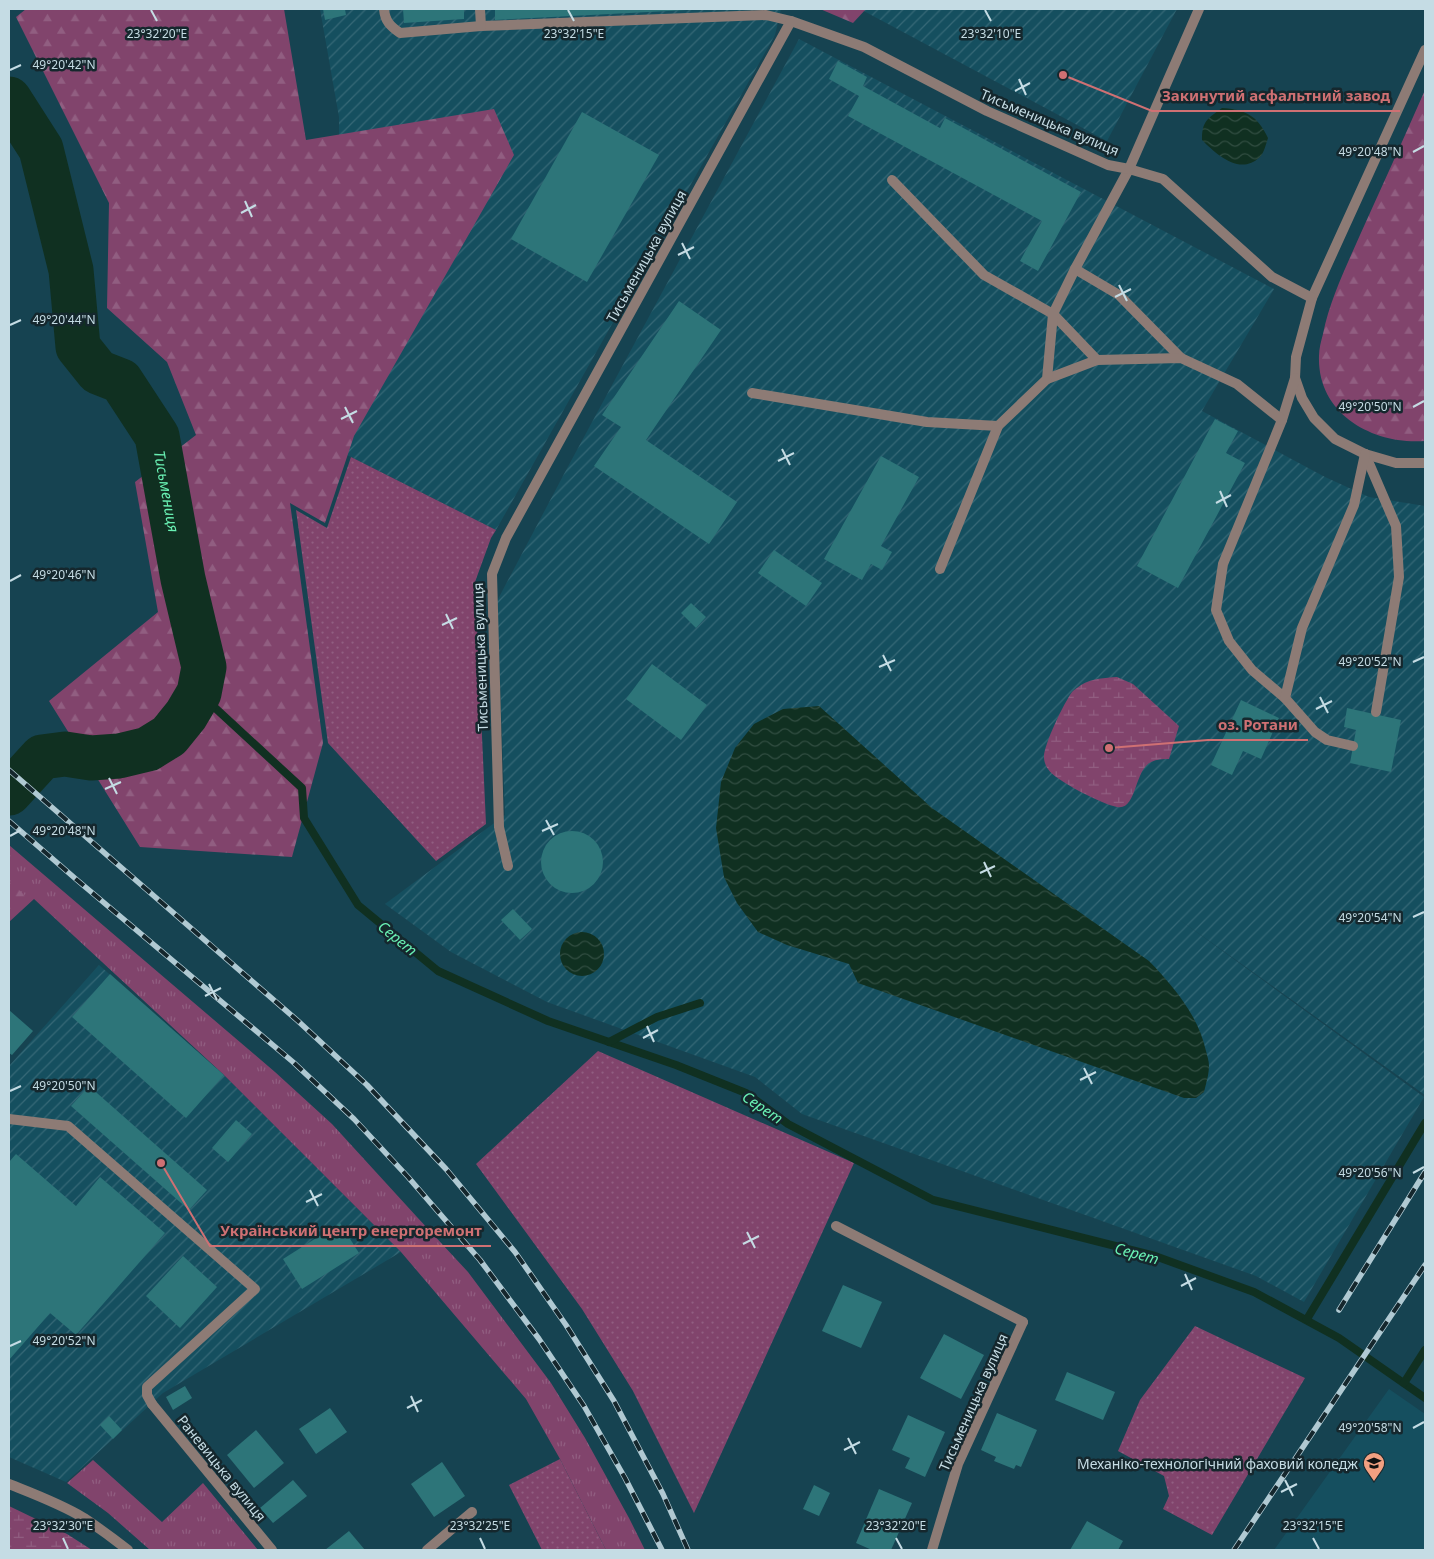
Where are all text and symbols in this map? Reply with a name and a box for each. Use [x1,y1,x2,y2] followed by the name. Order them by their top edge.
[127,25,187,42] text: 23°32'20"E
[544,25,604,42] text: 23°32'15"E
[961,25,1021,42] text: 23°32'10"E
[32,56,96,73] text: 49°20'42"N
[1152,81,1400,111] callout: Закинутий асфальтний завод
[978,84,1122,160] street label: Тисьменицька вулиця
[1162,85,1391,105] text: Закинутий асфальтний завод
[1338,143,1402,160] text: 49°20'48"N
[602,186,690,326] street label: Тисьменицька вулиця
[32,311,96,328] text: 49°20'44"N
[1338,398,1402,415] text: 49°20'50"N
[150,449,184,534] water label: Тисьмениця
[32,566,96,583] text: 49°20'46"N
[468,582,492,732] street label: Тисьменицька вулиця
[1338,653,1402,670] text: 49°20'52"N
[1208,710,1308,740] callout: оз. Ротани
[1218,714,1298,734] text: оз. Ротани
[32,822,96,839] text: 49°20'48"N
[1338,909,1402,926] text: 49°20'54"N
[374,916,422,960] water label: Серет
[32,1077,96,1094] text: 49°20'50"N
[739,1086,787,1128] water label: Серет
[1338,1164,1402,1181] text: 49°20'56"N
[210,1216,491,1246] callout: Український центр енергоремонт
[220,1220,482,1240] text: Український центр енергоремонт
[1113,1238,1161,1268] water label: Серет
[934,1330,1012,1474] street label: Тисьменицька вулиця
[32,1332,96,1349] text: 49°20'52"N
[173,1411,271,1525] street label: Раневицька вулиця
[1338,1419,1402,1436] text: 49°20'58"N
[1362,1451,1386,1482] school or university icon: Механіко-технологічний фаховий коледж
[1077,1454,1358,1473] place label: Механіко-технологічний фаховий коледж
[33,1517,93,1534] text: 23°32'30"E
[450,1517,510,1534] text: 23°32'25"E
[866,1517,926,1534] text: 23°32'20"E
[1283,1517,1343,1534] text: 23°32'15"E

